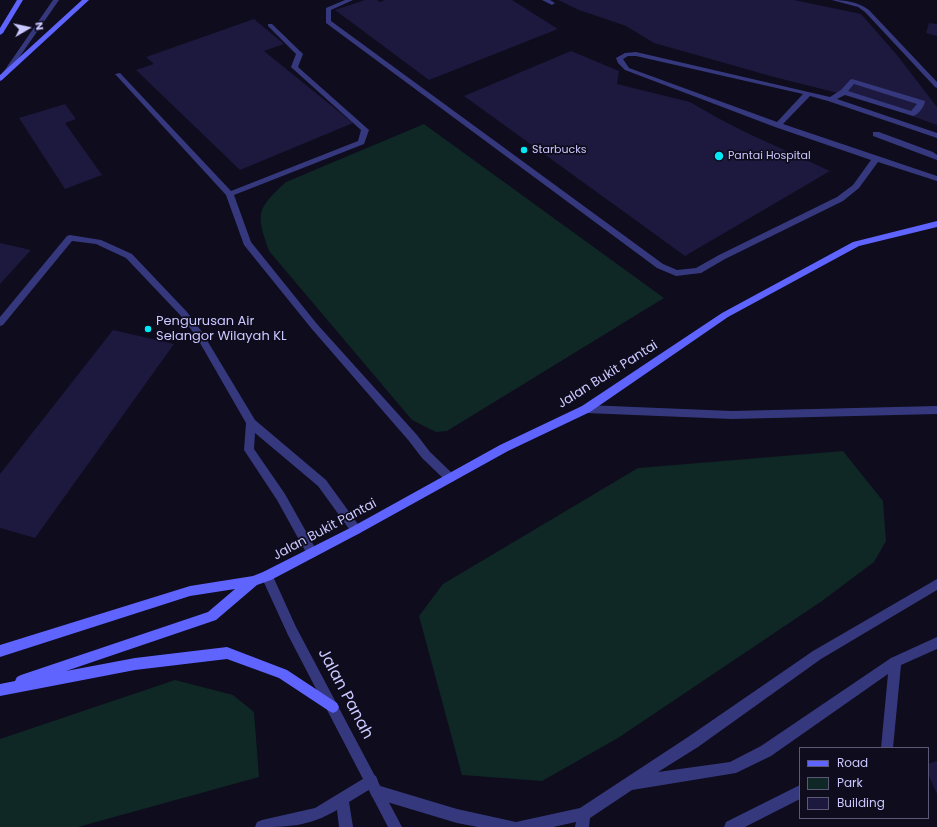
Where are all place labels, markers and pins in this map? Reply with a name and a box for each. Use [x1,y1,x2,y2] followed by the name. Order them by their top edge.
[532,143,587,157] place label: Starbucks
[519,145,529,155] marker: Starbucks
[728,149,811,163] place label: Pantai Hospital
[713,150,725,162] marker: Pantai Hospital
[156,314,287,345] place label: Pengurusan Air Selangor Wilayah KL
[143,324,153,334] marker: Pengurusan Air Selangor Wilayah KL

